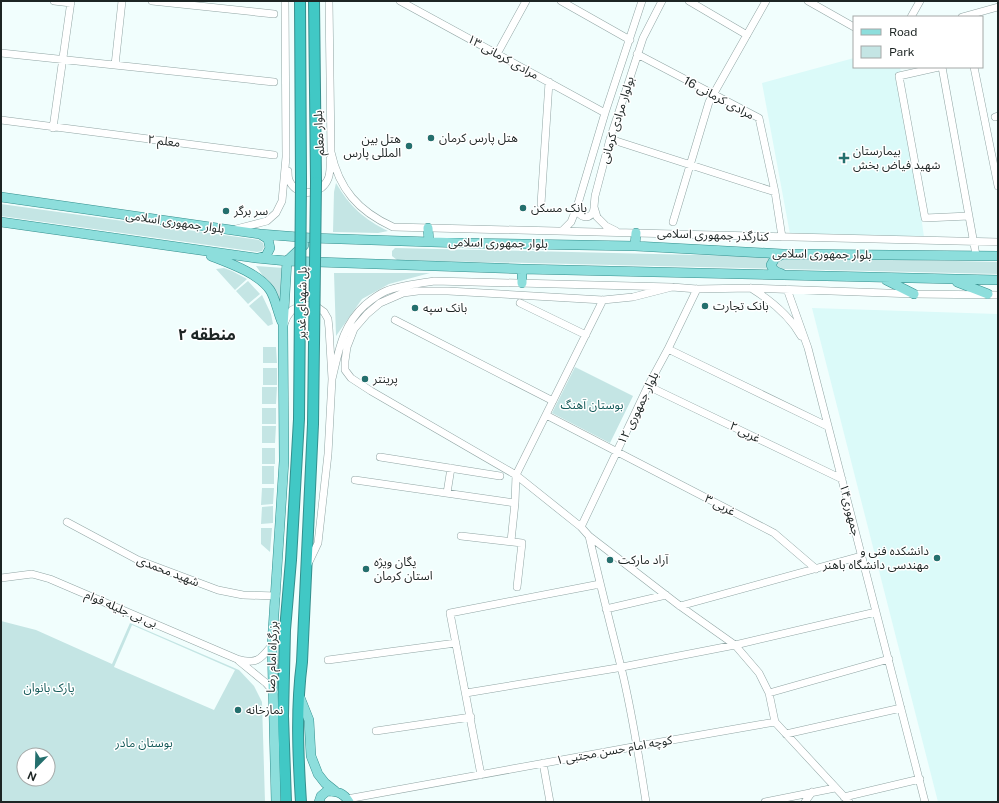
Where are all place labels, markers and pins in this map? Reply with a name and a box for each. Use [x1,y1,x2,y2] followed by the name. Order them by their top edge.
[439,131,518,146] place label: هتل پارس کرمان
[344,132,401,161] place label: هتل بین المللی پارس
[426,133,436,143] marker: هتل پارس کرمان
[404,141,414,151] marker: هتل بین المللی پارس
[853,144,940,172] place label: بیمارستان شهید فیاض بخش
[838,152,850,164] marker: بیمارستان شهید فیاض بخش
[531,201,587,215] place label: بانک مسکن
[518,203,528,213] marker: بانک مسکن
[233,204,268,218] place label: سر برگر
[221,206,231,216] marker: سر برگر
[713,299,769,313] place label: بانک تجارت
[423,301,467,316] place label: بانک سپه
[700,301,710,311] marker: بانک تجارت
[410,303,420,313] marker: بانک سپه
[372,372,398,387] place label: پرینتر
[360,374,370,384] marker: پرینتر
[822,544,929,572] place label: دانشکده فنی و مهندسی دانشگاه باهنر
[618,553,669,567] place label: آراد مارکت
[932,553,942,563] marker: دانشکده فنی و مهندسی دانشگاه باهنر
[374,555,433,583] place label: یگان ویژه استان کرمان
[605,555,615,565] marker: آراد مارکت
[361,564,371,574] marker: یگان ویژه استان کرمان
[246,703,283,717] place label: نمازخانه
[233,705,243,715] marker: نمازخانه

